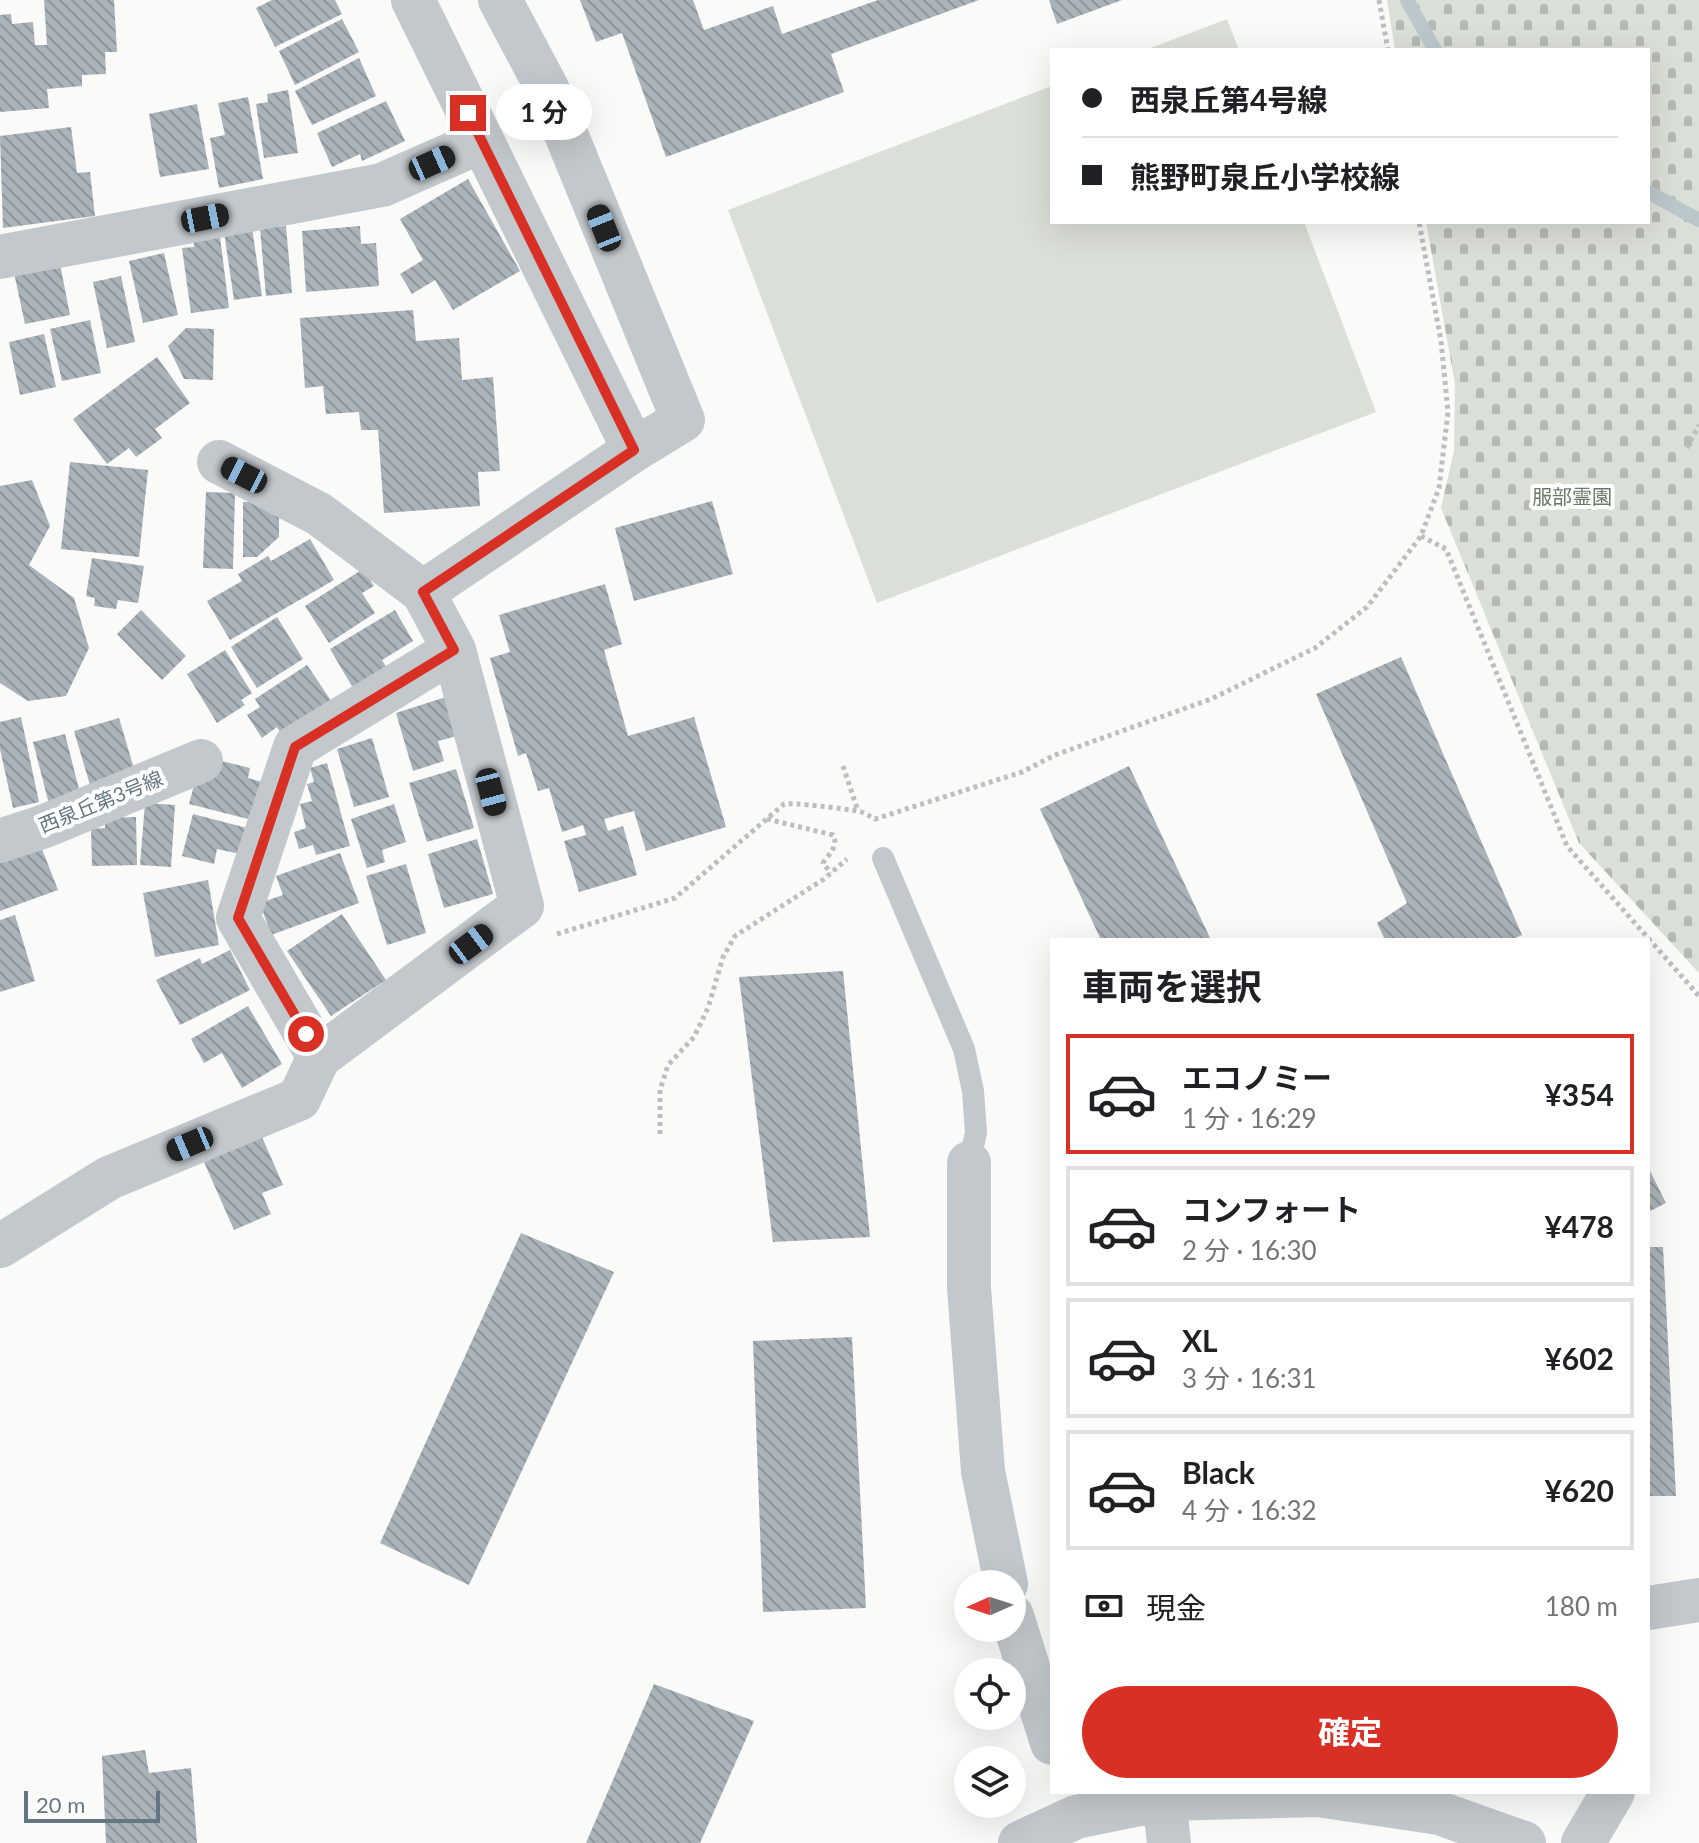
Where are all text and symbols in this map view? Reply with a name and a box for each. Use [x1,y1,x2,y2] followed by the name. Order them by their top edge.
[1130,81,1327,117] text: 西泉丘第4号線
[496,85,592,141] callout: 1 分
[450,95,486,131] route end
[520,96,568,128] text: 1 分
[405,142,459,184] car
[1130,158,1400,194] text: 熊野町泉丘小学校線
[584,201,624,255] car
[179,202,231,234] car
[217,453,271,497] car
[1532,484,1612,508] park label: 服部霊園
[35,765,166,837] street label: 西泉丘第3号線
[473,766,509,818] car
[445,920,497,968] car
[1082,964,1262,1008] text: 車両を選択
[288,1016,324,1052] route start
[1086,1058,1158,1130] icon: car
[1182,1059,1332,1095] text: エコノミー
[1544,1076,1614,1112] text: ¥354
[1182,1102,1317,1134] text: 1 分 · 16:29
[163,1124,217,1164] car
[1086,1190,1158,1262] icon: car
[1182,1191,1361,1227] text: コンフォート
[1544,1208,1614,1244] text: ¥478
[1182,1234,1317,1266] text: 2 分 · 16:30
[1086,1322,1158,1394] icon: car
[1182,1322,1218,1358] text: XL
[1544,1340,1614,1376] text: ¥602
[1182,1362,1317,1394] text: 3 分 · 16:31
[1086,1454,1158,1526] icon: car
[1182,1454,1255,1490] text: Black
[1544,1472,1614,1508] text: ¥620
[1182,1494,1317,1526] text: 4 分 · 16:32
[954,1570,1026,1642] north arrow
[954,1570,1026,1818] map controls
[1082,1584,1126,1628] icon: cash
[1146,1589,1206,1625] text: 現金
[1545,1590,1618,1622] text: 180 m
[954,1658,1026,1730] button: locate
[1082,1686,1618,1778] button: 確定
[954,1746,1026,1818] button: layers
[24,1787,160,1823] scale bar
[36,1791,85,1818] text: 20 m

